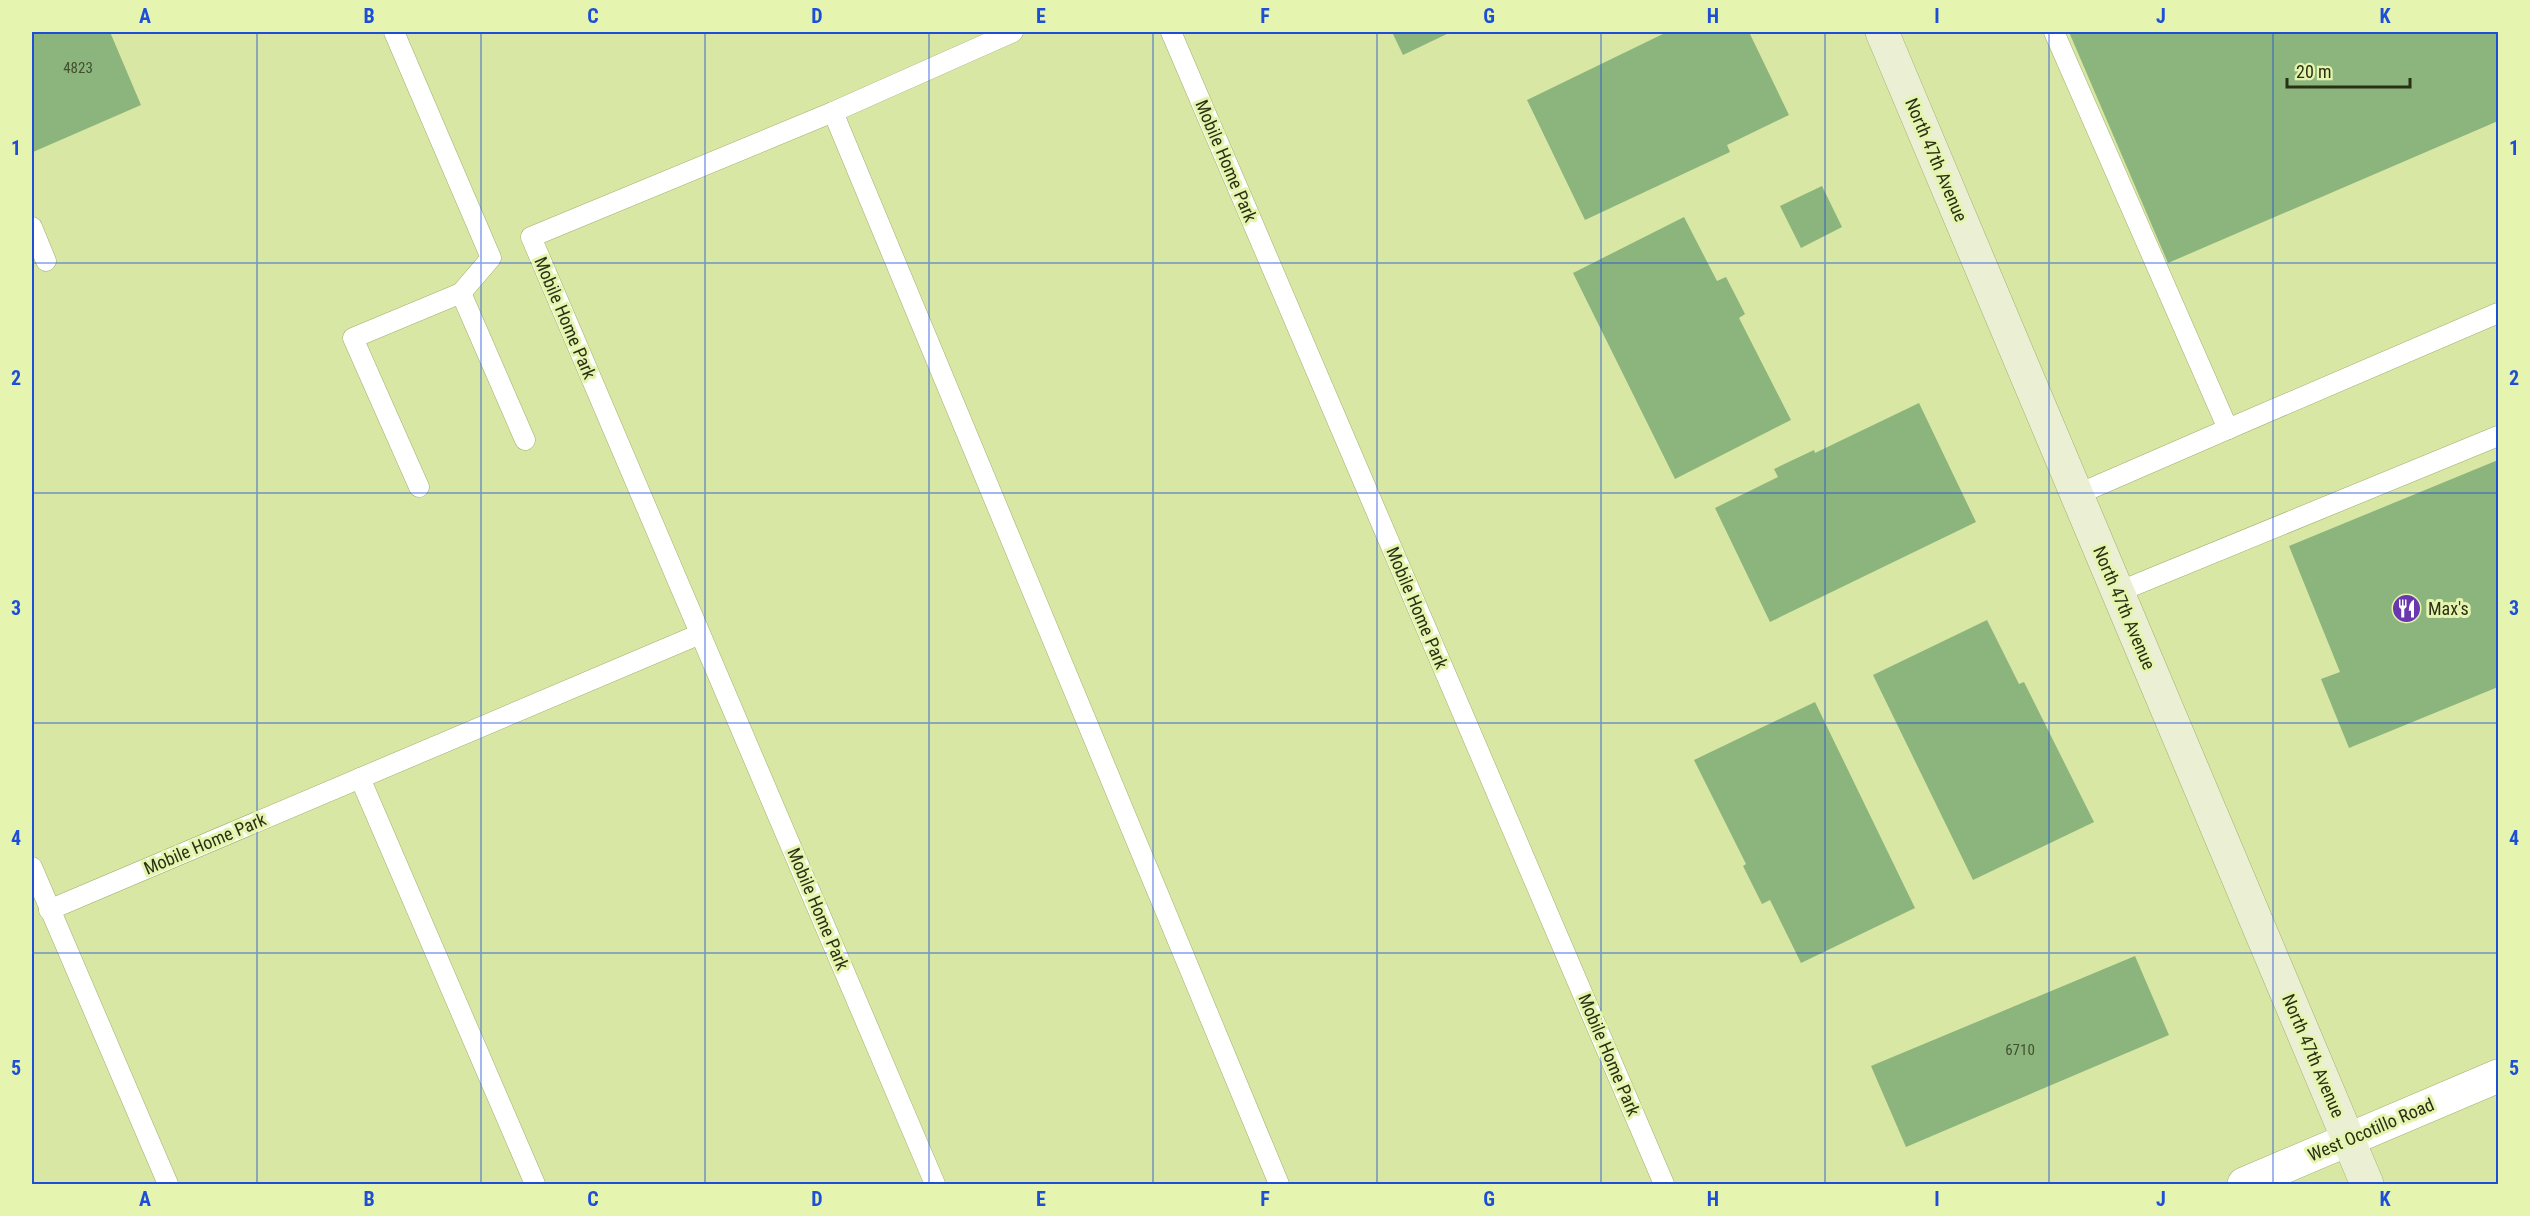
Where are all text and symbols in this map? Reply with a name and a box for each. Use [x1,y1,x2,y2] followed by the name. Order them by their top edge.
[139,4,151,28] text: A
[363,4,375,28] text: B
[587,4,599,28] text: C
[811,4,823,28] text: D
[1036,4,1046,28] text: E
[1260,4,1270,28] text: F
[1483,4,1495,28] text: G
[1707,4,1719,28] text: H
[1934,4,1940,28] text: I
[2156,4,2166,28] text: J
[2379,4,2391,28] text: K
[2287,51,2410,89] scale bar
[63,59,93,77] house number: 4823
[2296,61,2331,82] text: 20 m
[1901,95,1972,225] street label: North 47th Avenue
[1191,97,1262,225] street label: Mobile Home Park
[11,136,21,160] text: 1
[2509,136,2519,160] text: 1
[530,254,601,382] street label: Mobile Home Park
[11,366,21,390] text: 2
[2509,366,2519,390] text: 2
[2089,543,2160,673] street label: North 47th Avenue
[1382,544,1453,672] street label: Mobile Home Park
[2391,593,2423,625] restaurant icon: Max's
[11,596,21,620] text: 3
[2509,596,2519,620] text: 3
[2428,598,2469,619] place label: Max's
[141,808,269,879] street label: Mobile Home Park
[11,826,21,850] text: 4
[2509,826,2519,850] text: 4
[783,845,854,973] street label: Mobile Home Park
[1574,991,1645,1119] street label: Mobile Home Park
[2278,991,2349,1121] street label: North 47th Avenue
[2005,1041,2035,1059] house number: 6710
[11,1056,21,1080] text: 5
[2509,1056,2519,1080] text: 5
[2305,1094,2437,1166] street label: West Ocotillo Road
[139,1187,151,1211] text: A
[363,1187,375,1211] text: B
[587,1187,599,1211] text: C
[811,1187,823,1211] text: D
[1036,1187,1046,1211] text: E
[1260,1187,1270,1211] text: F
[1483,1187,1495,1211] text: G
[1707,1187,1719,1211] text: H
[1934,1187,1940,1211] text: I
[2156,1187,2166,1211] text: J
[2379,1187,2391,1211] text: K

